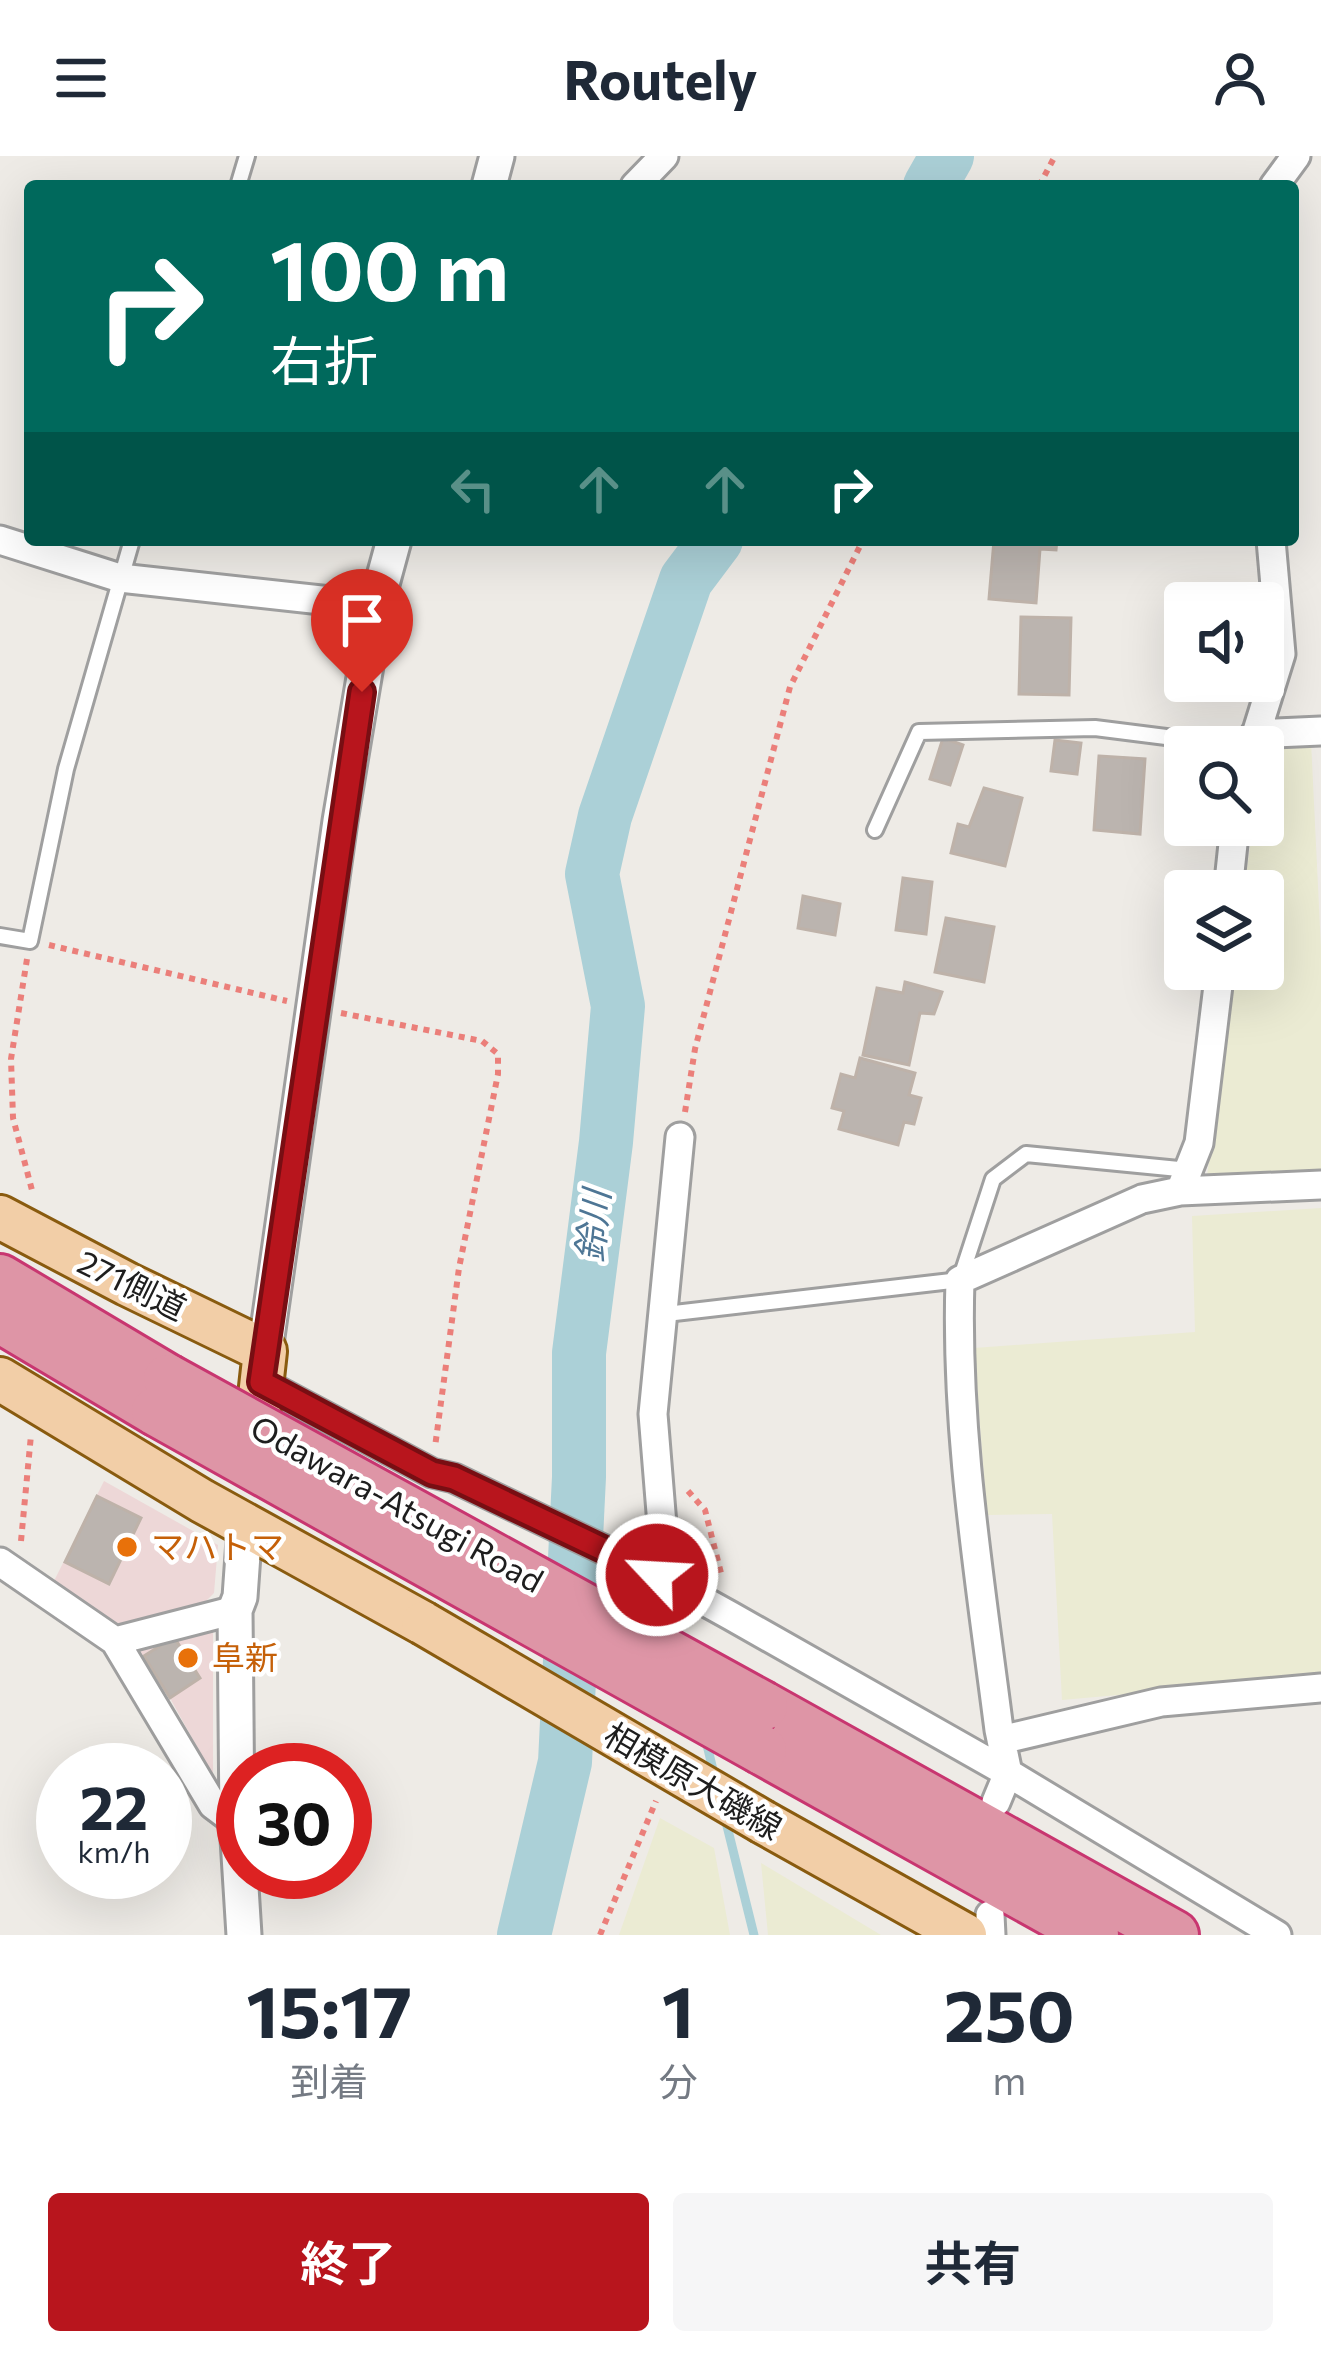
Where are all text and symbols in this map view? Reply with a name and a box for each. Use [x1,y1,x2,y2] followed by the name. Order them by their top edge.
[48,45,114,111] icon: menu
[564,45,757,111] text: Routely
[1207,45,1273,111] icon: person
[270,216,509,318] text: 100 m
[72,228,228,384] icon: right
[270,326,378,392] text: 右折
[440,456,506,522] icon: left
[566,456,632,522] icon: ahead
[692,456,758,522] icon: ahead
[818,456,884,522] icon: right
[311,569,413,692] pin
[1164,582,1284,990] map controls
[1164,582,1284,702] button: sound
[329,587,395,653] icon: arrive
[1164,726,1284,846] button: search
[1164,870,1284,990] button: layers
[565,1184,617,1264] water label: 鈴川
[72,1240,194,1327] street label: 271側道
[244,1405,551,1600] street label: Odawara-Atsugi Road
[594,1512,720,1638] position arrow
[151,1525,284,1566] place label: マハトマ
[114,1534,140,1560] marker: マハトマ
[212,1636,278,1677] place label: 阜新
[175,1645,201,1671] marker: 阜新
[598,1712,790,1847] street label: 相模原大磯線
[216,1743,372,1899] speed limit sign: 30
[80,1769,148,1842] text: 22
[78,1832,150,1869] text: km/h
[246,1965,412,2053] text: 15:17
[662,1965,694,2053] text: 1
[944,1969,1075,2057] text: 250
[992,2055,1026,2103] text: m
[290,2056,368,2104] text: 到着
[658,2056,697,2104] text: 分
[48,2193,649,2331] button: 終了
[673,2193,1273,2331] button: 共有

